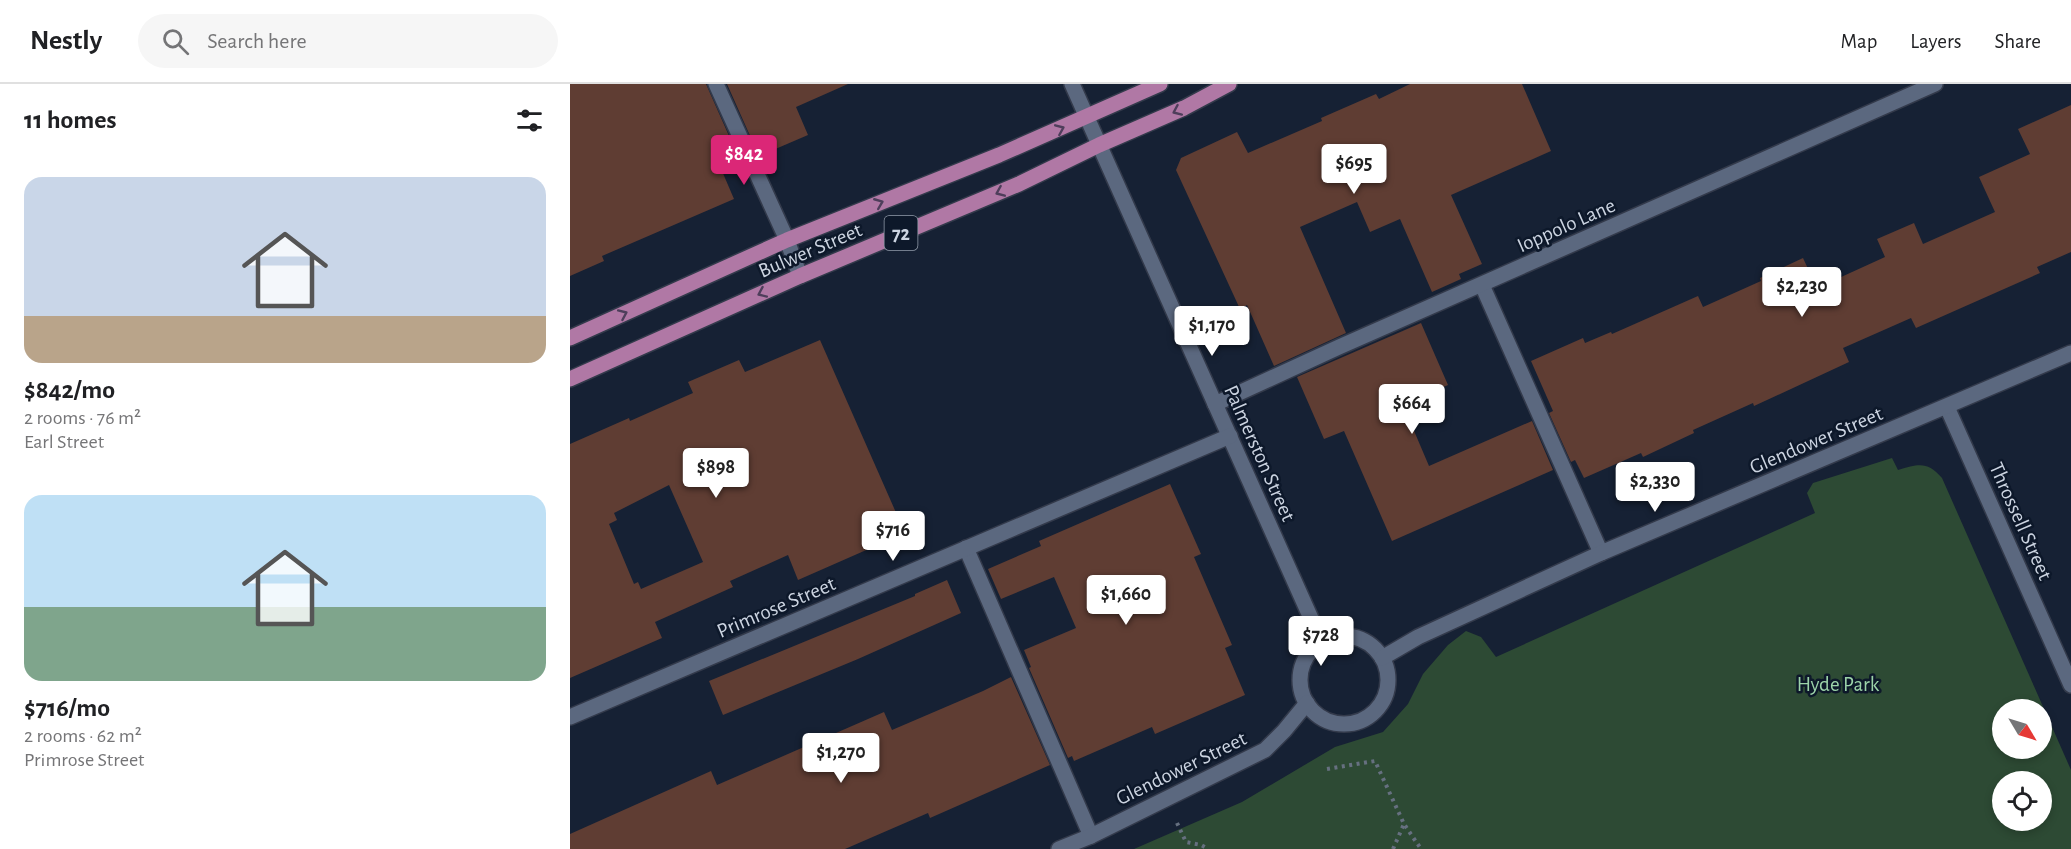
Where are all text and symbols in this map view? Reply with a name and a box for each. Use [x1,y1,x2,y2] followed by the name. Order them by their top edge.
[138,14,558,68] search box
[159,25,192,58] icon: search
[30,27,102,55] text: Nestly
[207,30,307,52] text: Search here
[1841,31,1877,52] text: Map
[1910,31,1961,52] text: Layers
[1994,31,2041,52] text: Share
[513,104,546,137] icon: filters
[1173,104,1184,116] one-way arrow
[24,107,116,133] text: 11 homes
[1053,124,1064,136] one-way arrow
[708,135,780,186] pin: $842
[725,144,763,164] text: $842
[1318,144,1390,195] pin: $695
[1336,153,1372,173] text: $695
[995,185,1006,197] one-way arrow
[1514,195,1618,256] street label: Ioppolo Lane
[873,198,884,210] one-way arrow
[231,216,339,324] icon: home
[884,216,918,250] road number: 72
[755,219,865,282] street label: Bulwer Street
[1753,267,1851,318] pin: $2,230
[1776,276,1828,296] text: $2,230
[758,285,769,297] one-way arrow
[1163,306,1261,357] pin: $1,170
[617,309,628,321] one-way arrow
[1188,315,1236,335] text: $1,170
[24,377,115,403] text: $842/mo
[1220,382,1299,525] street label: Palmerston Street
[1376,384,1448,435] pin: $664
[1393,393,1431,413] text: $664
[1747,403,1886,478] street label: Glendower Street
[24,408,141,428] text: 2 rooms · 76 m²
[24,432,104,452] text: Earl Street
[680,448,752,499] pin: $898
[697,457,735,477] text: $898
[1985,459,2056,583] street label: Throssell Street
[1606,462,1704,513] pin: $2,330
[1630,471,1680,491] text: $2,330
[857,511,929,562] pin: $716
[876,520,910,540] text: $716
[231,534,339,642] icon: home
[714,573,839,642] street label: Primrose Street
[1077,575,1175,626] pin: $1,660
[1101,584,1151,604] text: $1,660
[1285,616,1357,667] pin: $728
[1303,625,1339,645] text: $728
[1797,674,1880,695] park label: Hyde Park
[24,695,110,721] text: $716/mo
[1992,699,2052,759] north arrow
[1992,699,2052,831] map controls
[24,726,142,746] text: 2 rooms · 62 m²
[1113,728,1250,809] street label: Glendower Street
[792,733,890,784] pin: $1,270
[816,742,866,762] text: $1,270
[24,750,144,770] text: Primrose Street
[1992,771,2052,831] button: locate

